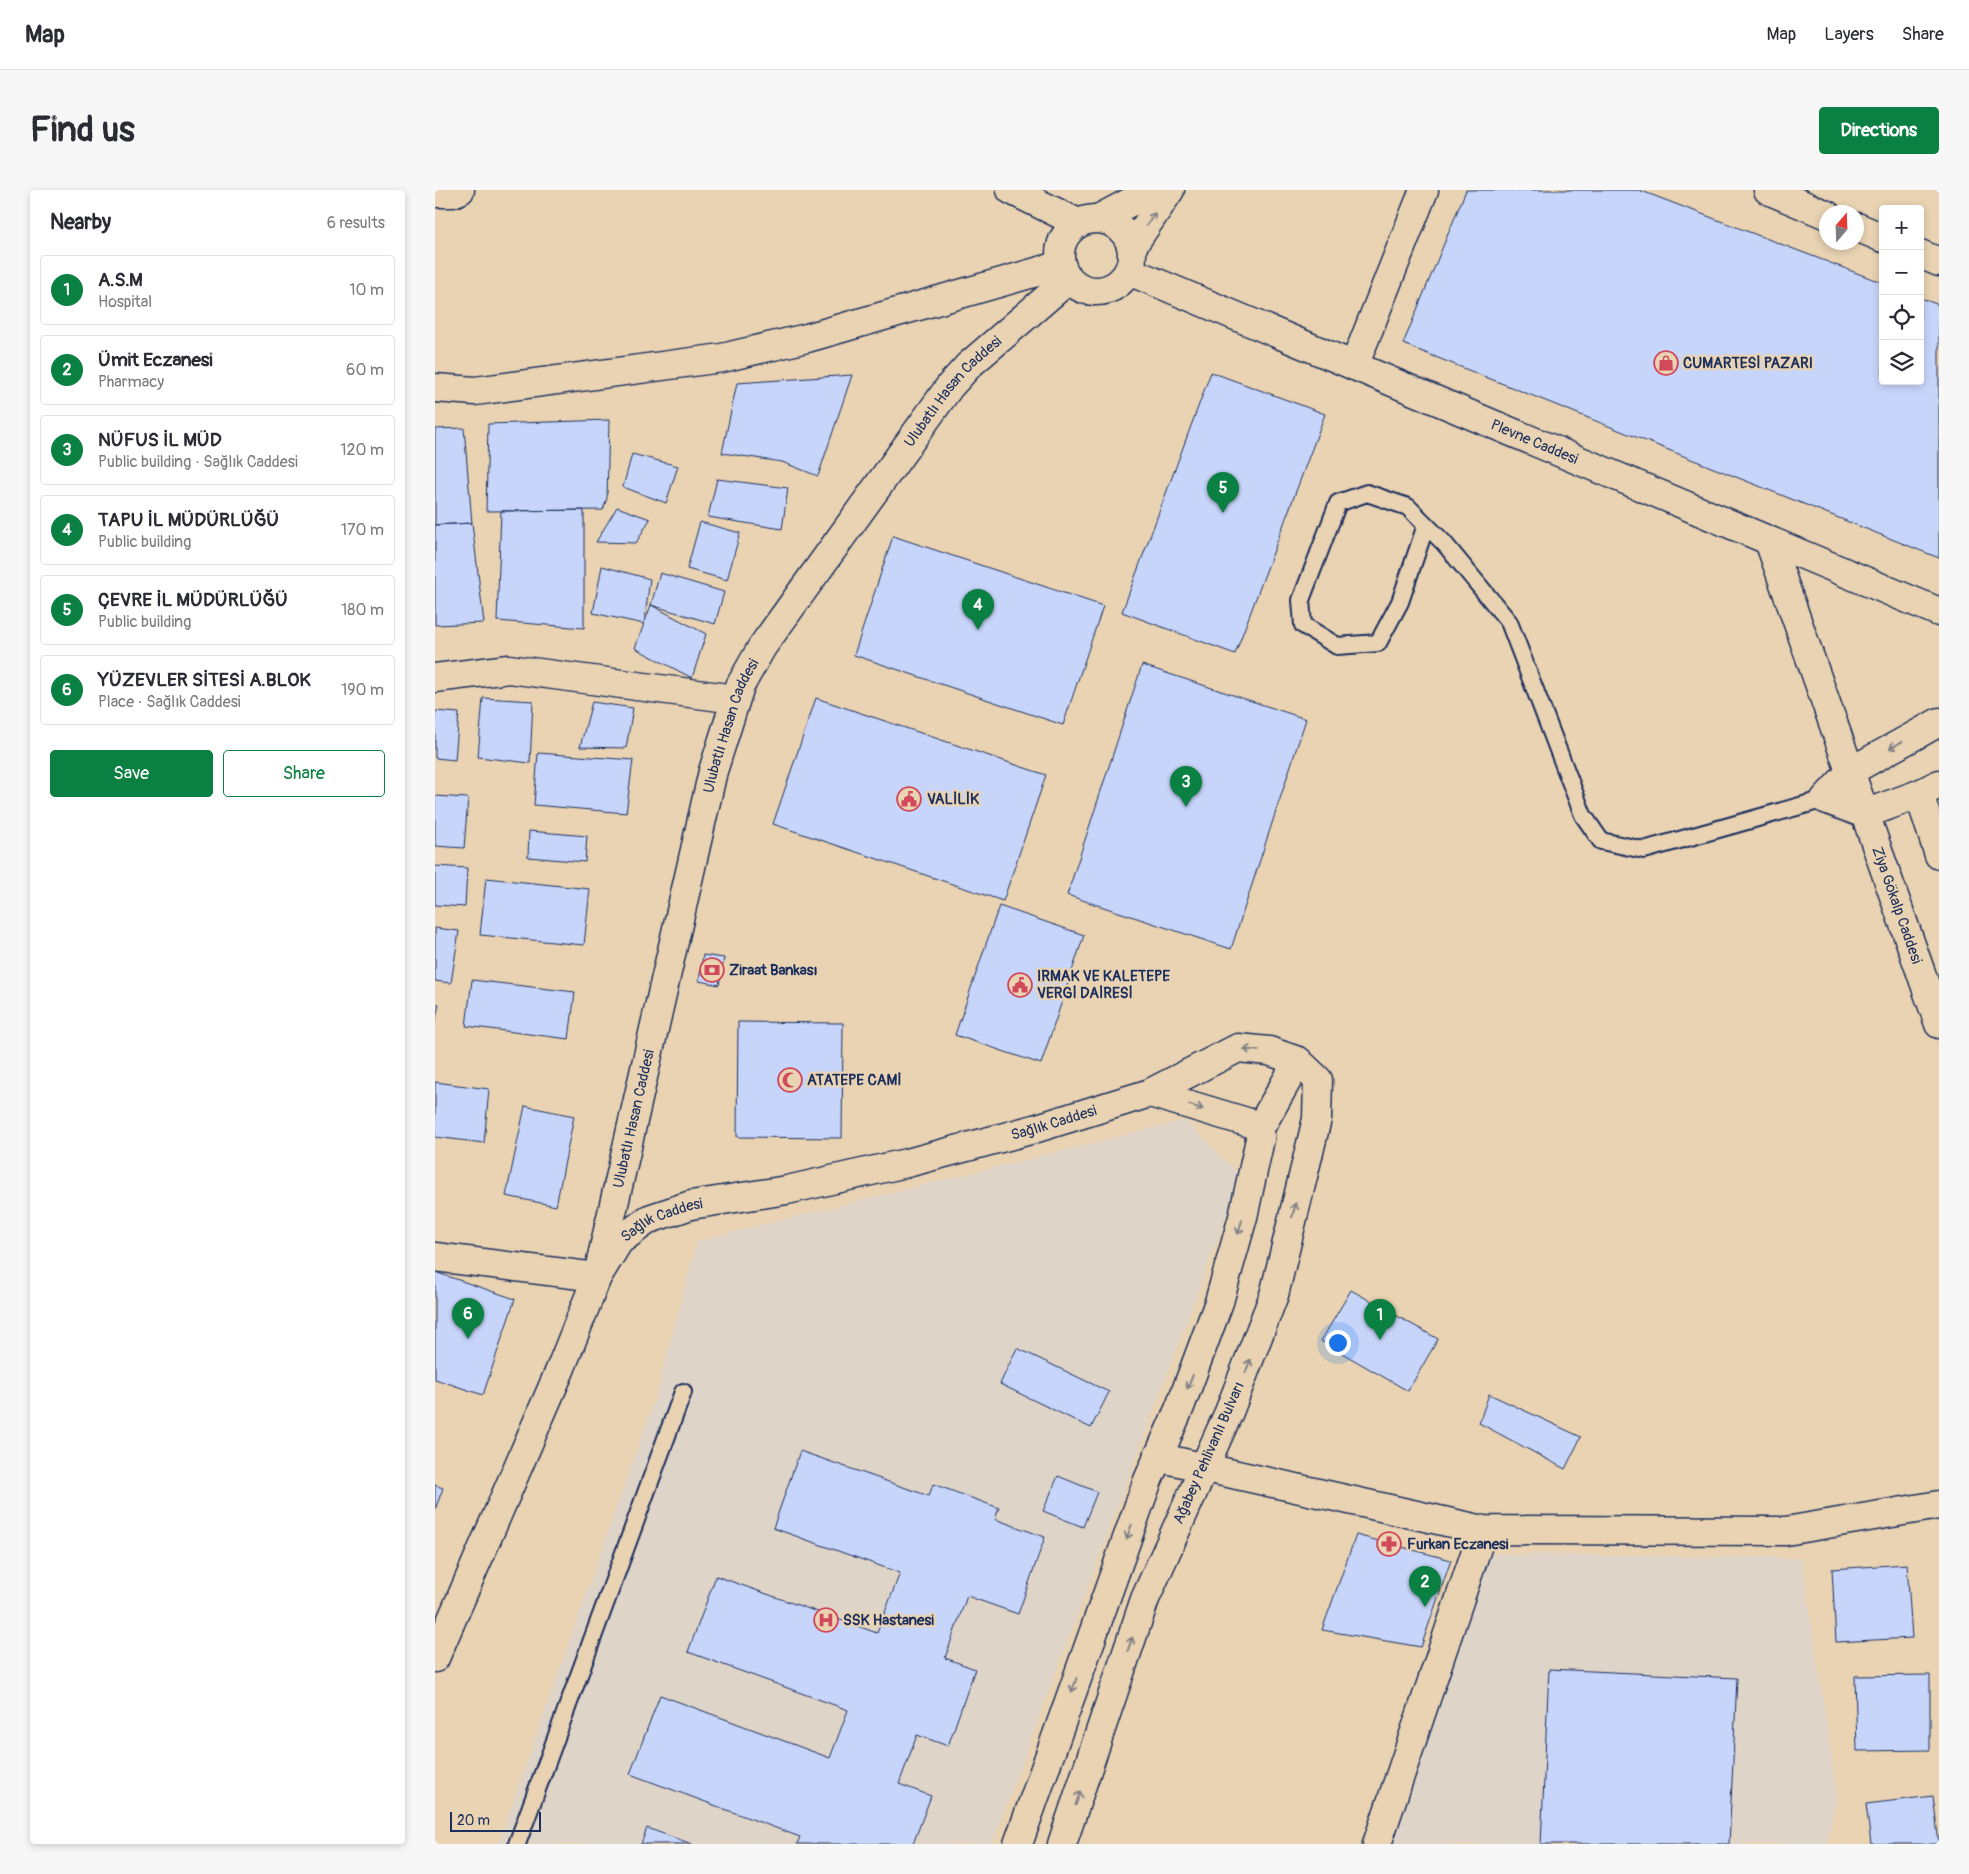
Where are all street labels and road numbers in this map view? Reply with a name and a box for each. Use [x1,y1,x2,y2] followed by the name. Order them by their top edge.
[900,331,1006,451] street label: Ulubatlı Hasan Caddesi
[1488,415,1581,469] street label: Plevne Caddesi
[699,655,763,795] street label: Ulubatlı Hasan Caddesi
[1868,844,1927,967] street label: Ziya Gökalp Caddesi
[609,1047,659,1190] street label: Ulubatlı Hasan Caddesi
[1009,1101,1099,1144] street label: Sağlık Caddesi
[617,1194,704,1246] street label: Sağlık Caddesi
[1169,1379,1249,1527] street label: Ağabey Pehlivanlı Bulvarı

